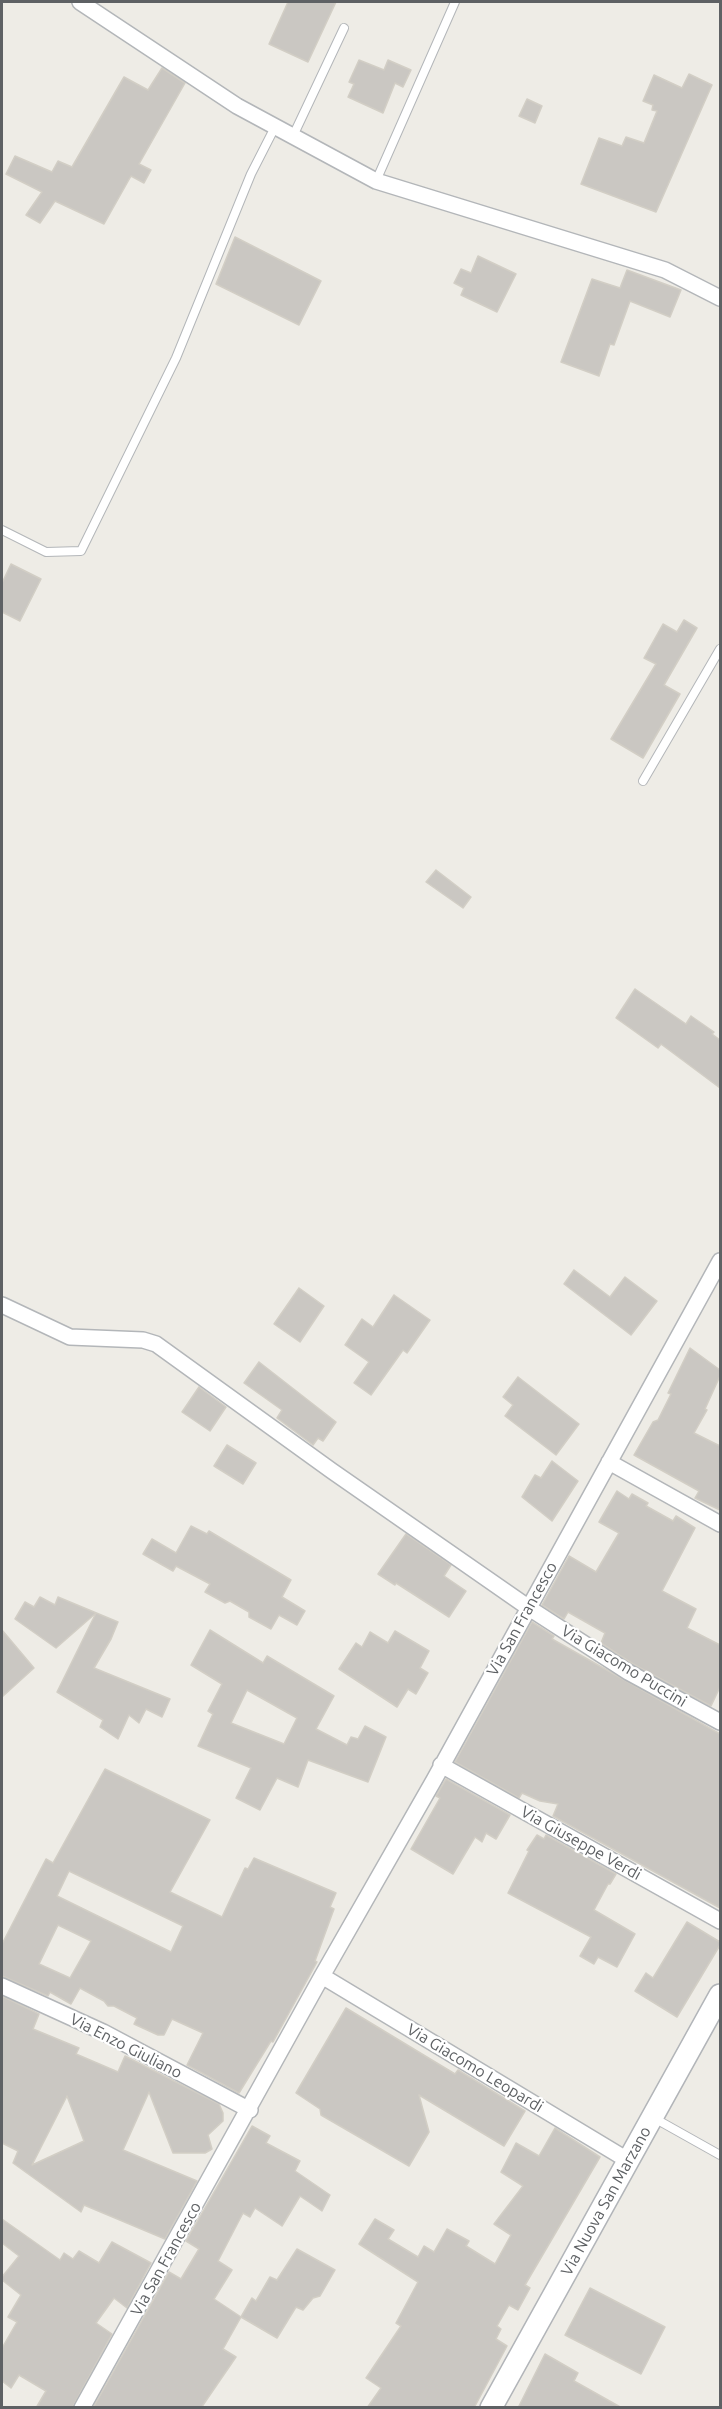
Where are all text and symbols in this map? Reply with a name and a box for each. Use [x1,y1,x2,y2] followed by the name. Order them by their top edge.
[483,1559,561,1679] street label: Via San Francesco
[558,1621,690,1711] street label: Via Giacomo Puccini
[517,1802,645,1884] street label: Via Giuseppe Verdi
[67,2009,185,2083] street label: Via Enzo Giuliano
[403,2020,547,2116] street label: Via Giacomo Leopardi
[557,2123,655,2279] street label: Via Nuova San Marzano
[127,2199,205,2319] street label: Via San Francesco

